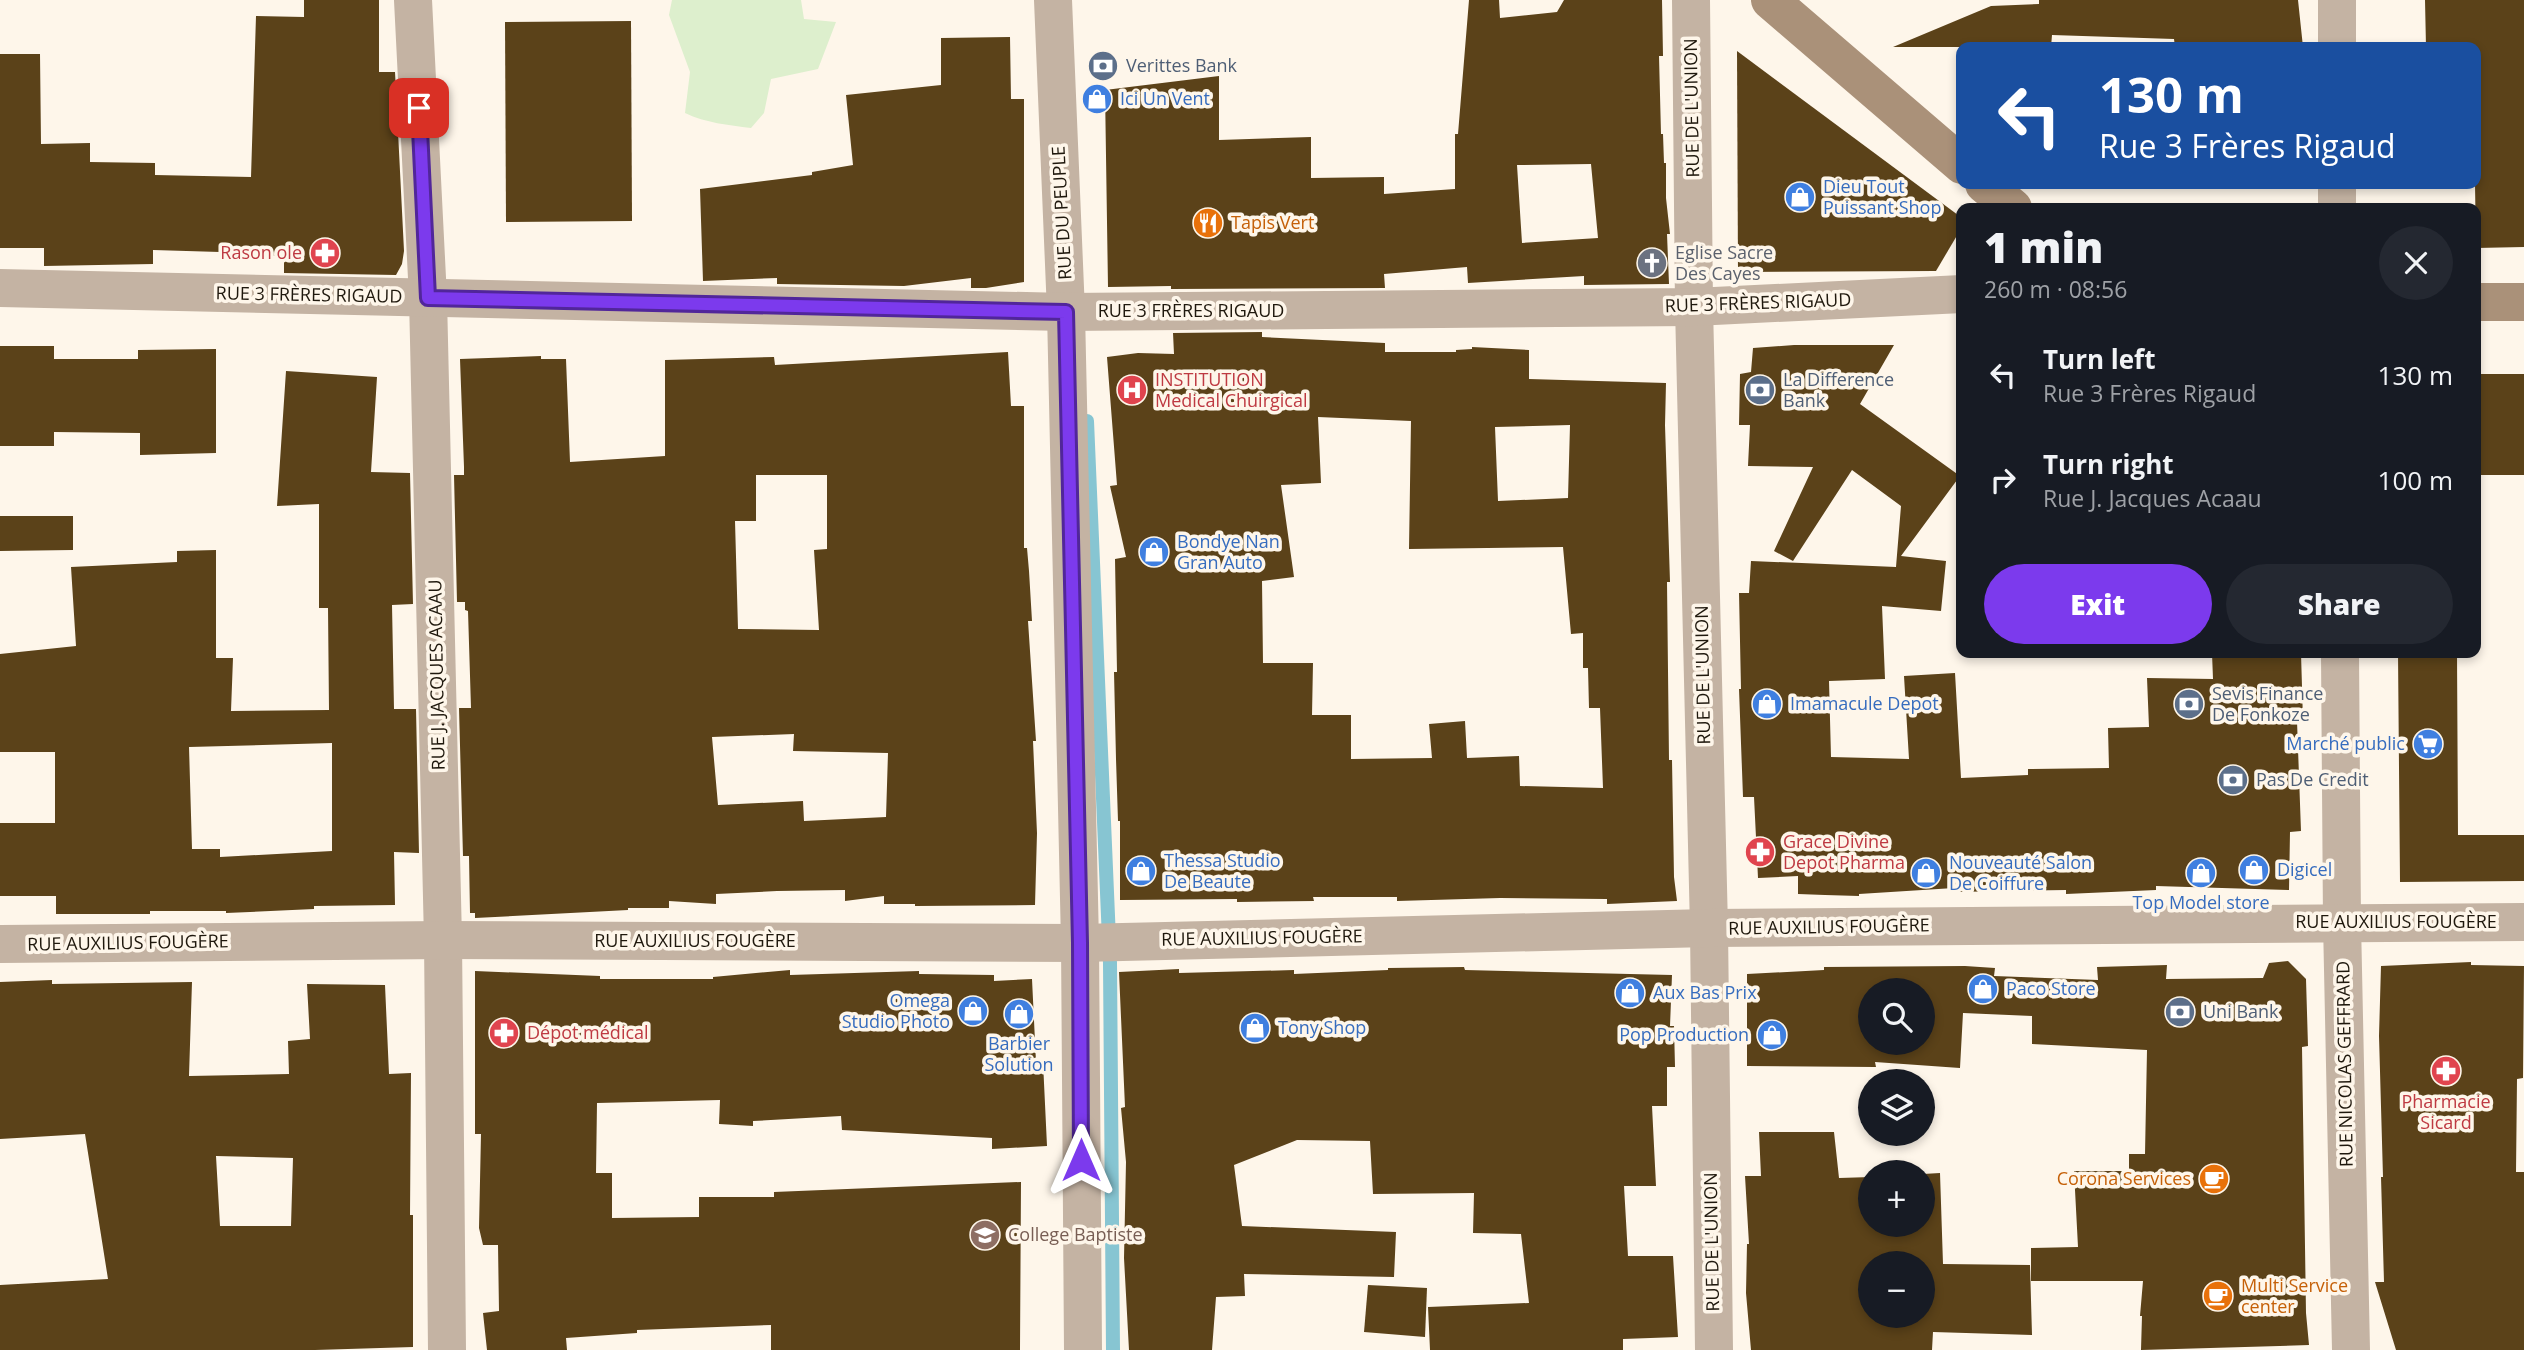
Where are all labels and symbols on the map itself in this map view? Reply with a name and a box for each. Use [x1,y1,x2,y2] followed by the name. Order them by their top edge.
[1678,38,1704,178] street label: RUE DE L'UNION
[1086,49,1120,83] bank icon: Verittes Bank
[1126,53,1238,77] place label: Verittes Bank
[389,78,449,138] pin
[1080,82,1114,116] shop icon: Ici Un Vent
[1120,86,1210,110] place label: Ici Un Vent
[1046,146,1076,281] street label: RUE DU PEUPLE
[1823,174,1941,219] place label: Dieu Tout Puissant Shop
[1783,180,1817,214] shop icon: Dieu Tout Puissant Shop
[1191,206,1225,240] restaurant icon: Tapis Vert
[1231,210,1314,234] place label: Tapis Vert
[308,236,342,270] pharmacy icon: Rason ole
[220,240,302,264] place label: Rason ole
[1675,240,1773,285] place label: Eglise Sacre Des Cayes
[1635,246,1669,280] church icon: Eglise Sacre Des Cayes
[215,280,403,308] street label: RUE 3 FRÈRES RIGAUD
[1664,287,1852,317] street label: RUE 3 FRÈRES RIGAUD
[1098,298,1284,322] street label: RUE 3 FRÈRES RIGAUD
[1155,367,1308,412] place label: INSTITUTION Medical Chuirgical
[1783,367,1894,412] place label: La Difference Bank
[1115,373,1149,407] hospital icon: INSTITUTION Medical Chuirgical
[1743,373,1777,407] bank icon: La Difference Bank
[1177,529,1280,574] place label: Bondye Nan Gran Auto
[1137,535,1171,569] shop icon: Bondye Nan Gran Auto
[422,579,450,771] street label: RUE J. JACQUES ACAAU
[1689,605,1715,745] street label: RUE DE L'UNION
[2212,681,2323,726] place label: Sevis Finance De Fonkoze
[1750,687,1784,721] shop icon: Imamacule Depot
[2172,687,2206,721] bank icon: Sevis Finance De Fonkoze
[1790,691,1939,715] place label: Imamacule Depot
[2411,727,2445,761] supermarket icon: Marché public
[2286,731,2405,755] place label: Marché public
[2216,763,2250,797] bank icon: Pas De Credit
[2256,767,2369,791] place label: Pas De Credit
[1783,829,1905,874] place label: Grace Divine Depot Pharma
[1743,835,1777,869] pharmacy icon: Grace Divine Depot Pharma
[1164,848,1281,893] place label: Thessa Studio De Beaute
[1949,850,2092,895] place label: Nouveauté Salon De Coiffure
[2237,853,2271,887] shop icon: Digicel
[1124,854,1158,888] shop icon: Thessa Studio De Beaute
[1909,856,1943,890] shop icon: Nouveauté Salon De Coiffure
[2184,856,2218,890] shop icon: Top Model store
[2277,857,2332,881] place label: Digicel
[2132,890,2270,914] place label: Top Model store
[2295,909,2497,933] street label: RUE AUXILIUS FOUGÈRE
[1728,912,1930,940] street label: RUE AUXILIUS FOUGÈRE
[1161,923,1363,951] street label: RUE AUXILIUS FOUGÈRE
[27,928,229,956] street label: RUE AUXILIUS FOUGÈRE
[594,928,796,952] street label: RUE AUXILIUS FOUGÈRE
[2330,961,2358,1167] street label: RUE NICOLAS GEFFRARD
[1966,972,2000,1006] shop icon: Paco Store
[1613,976,1647,1010] shop icon: Aux Bas Prix
[2006,976,2096,1000] place label: Paco Store
[1653,980,1757,1004] place label: Aux Bas Prix
[842,988,950,1033] place label: Omega Studio Photo
[956,994,990,1028] shop icon: Omega Studio Photo
[2163,995,2197,1029] bank icon: Uni Bank
[1002,997,1036,1031] shop icon: Barbier Solution
[2203,999,2279,1023] place label: Uni Bank
[1238,1011,1272,1045] shop icon: Tony Shop
[1278,1015,1366,1039] place label: Tony Shop
[487,1016,521,1050] pharmacy icon: Dépot médical
[1755,1018,1789,1052] shop icon: Pop Production
[527,1020,649,1044] place label: Dépot médical
[1619,1022,1749,1046] place label: Pop Production
[984,1031,1054,1076] place label: Barbier Solution
[2429,1054,2463,1088] pharmacy icon: Pharmacie Sicard
[2401,1089,2491,1134] place label: Pharmacie Sicard
[1044,1123,1118,1197] position arrow
[2197,1162,2231,1196] cafe icon: Corona Services
[2057,1166,2191,1190] place label: Corona Services
[1698,1172,1724,1312] street label: RUE DE L'UNION
[968,1218,1002,1252] school or university icon: College Baptiste
[1008,1222,1143,1246] place label: College Baptiste
[2241,1273,2348,1318] place label: Multi Service center
[2201,1279,2235,1313] cafe icon: Multi Service center

